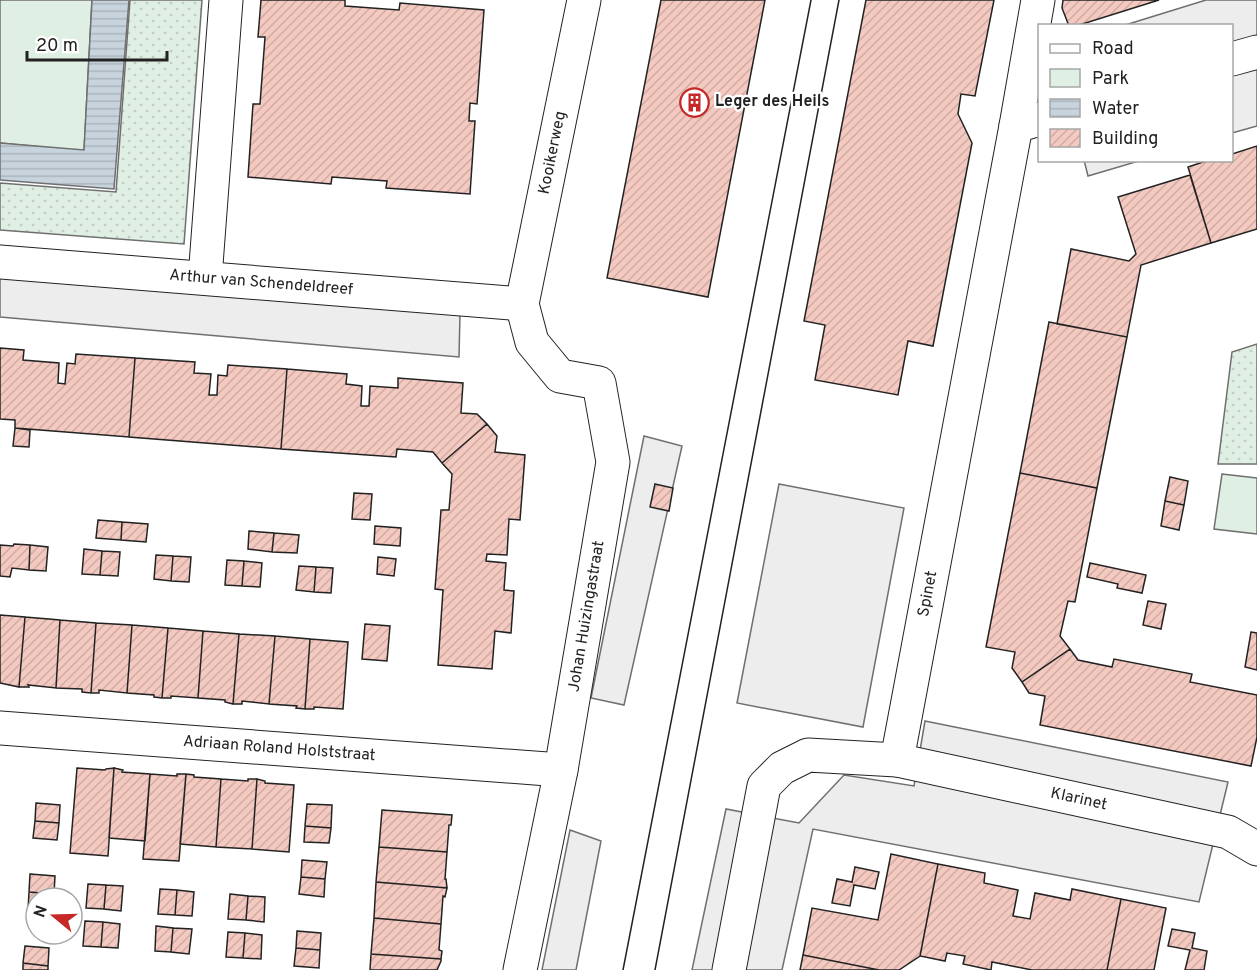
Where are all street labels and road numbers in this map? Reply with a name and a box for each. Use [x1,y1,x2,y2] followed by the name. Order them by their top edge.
[535,109,571,196] street label: Kooikerweg
[169,266,354,300] street label: Arthur van Schendeldreef
[564,539,610,693] street label: Johan Huizingastraat
[914,569,942,619] street label: Spinet
[182,732,376,766] street label: Adriaan Roland Holststraat
[1049,784,1109,815] street label: Klarinet

